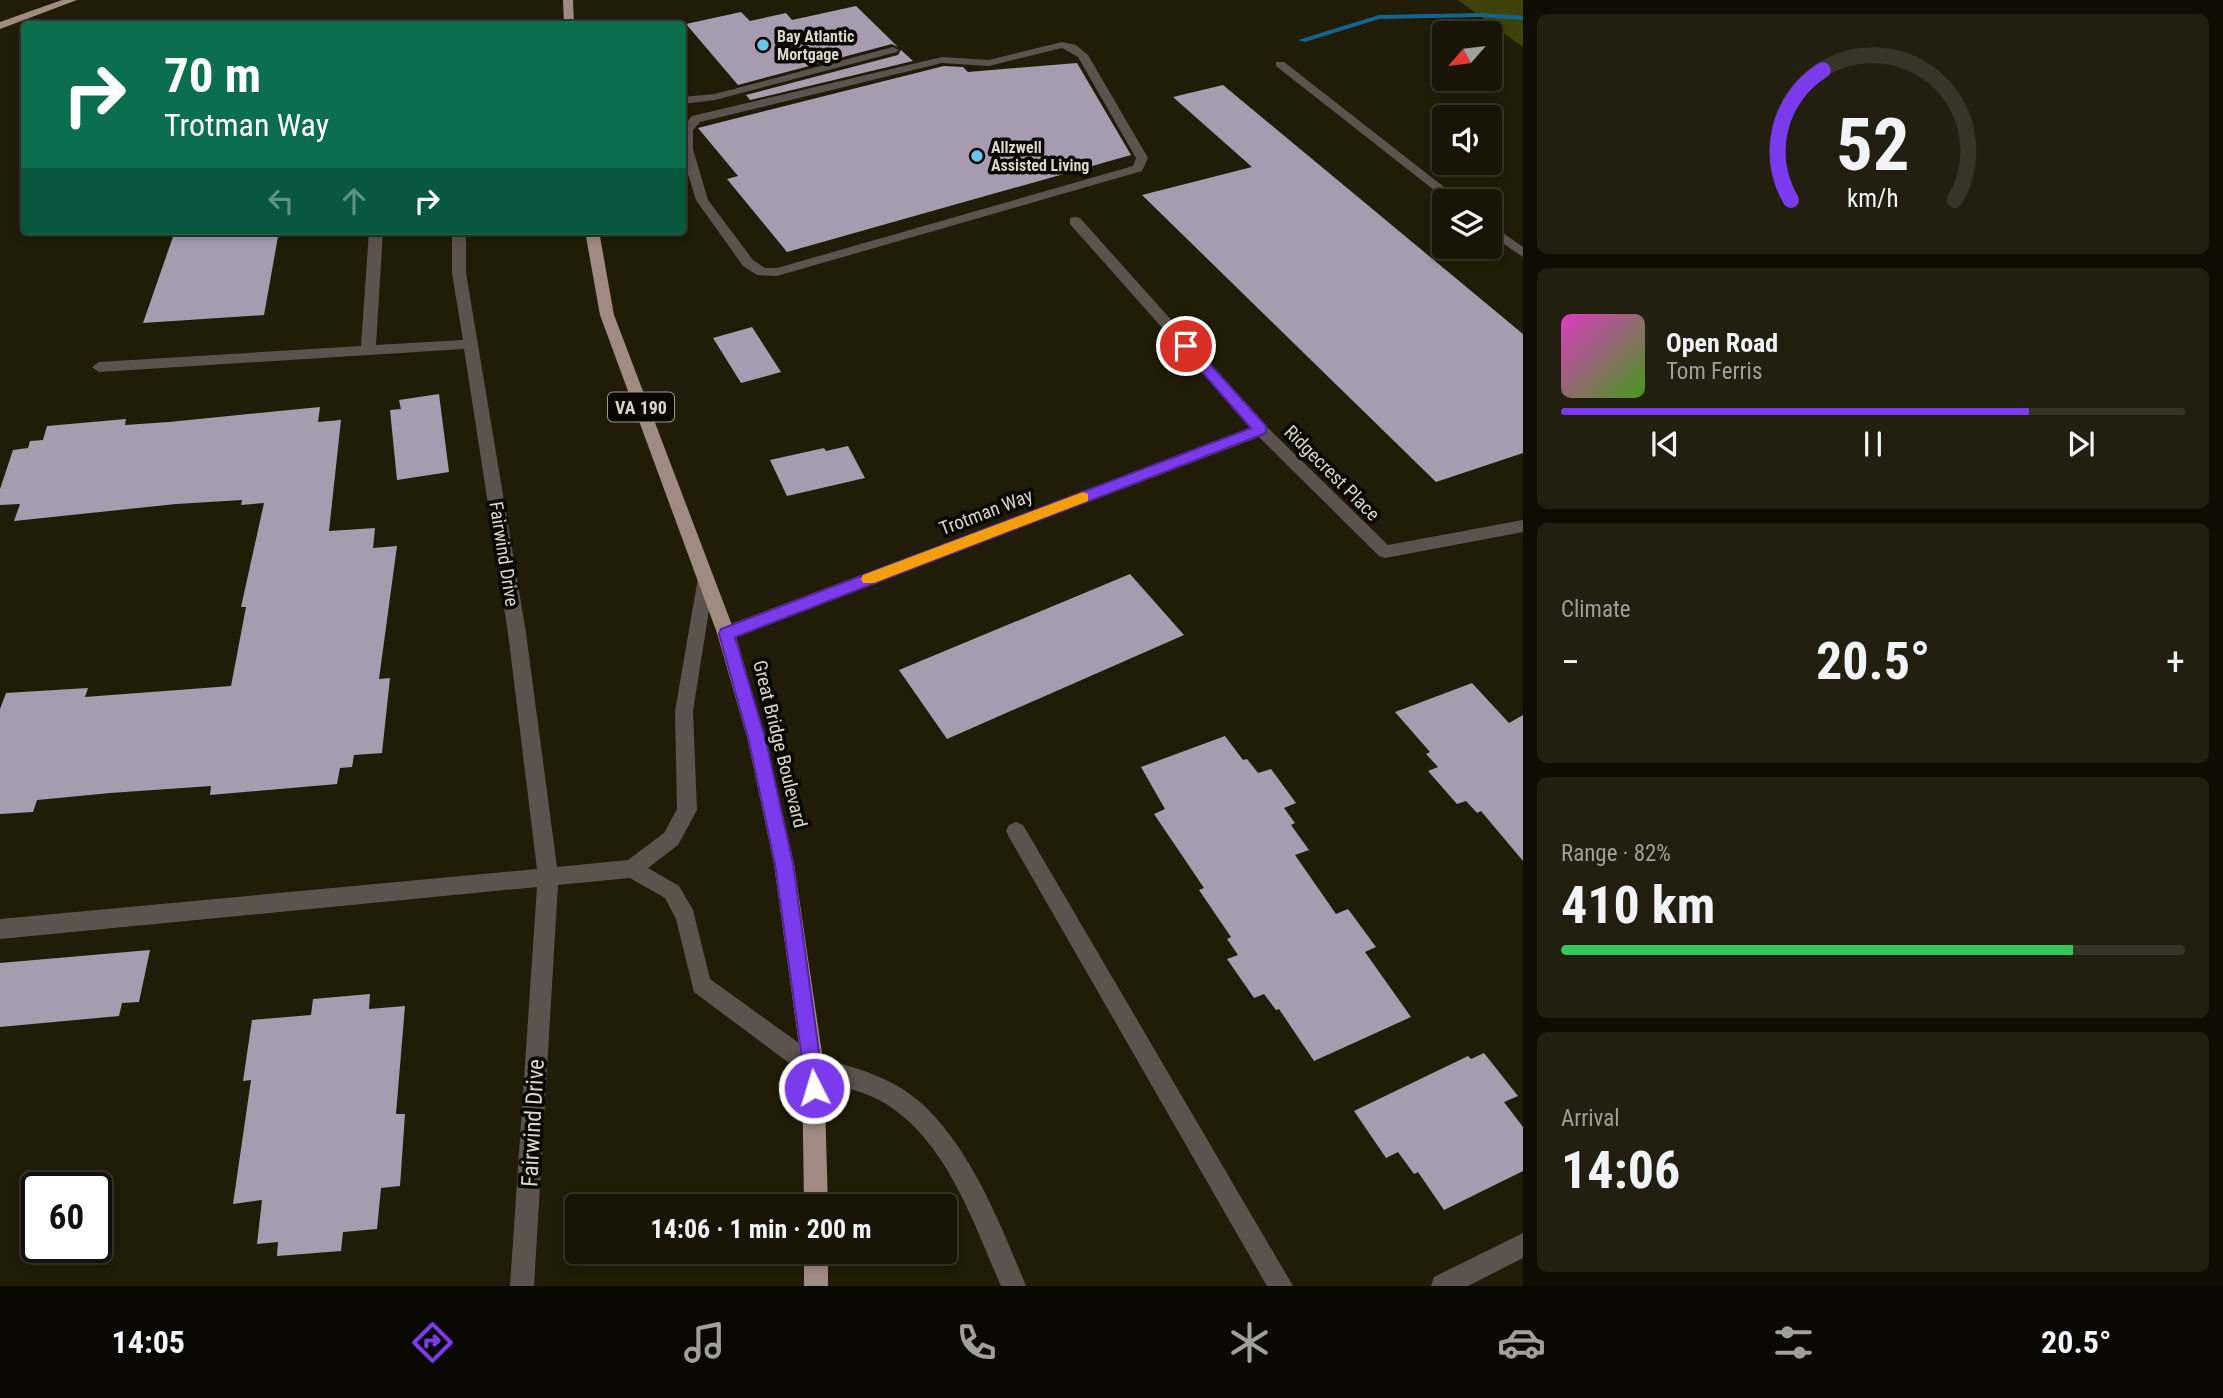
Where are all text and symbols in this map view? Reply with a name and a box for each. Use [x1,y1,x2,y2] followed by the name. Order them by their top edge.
[1432,21,1502,91] north arrow
[1432,21,1502,259] map controls
[777,27,854,64] place label: Bay Atlantic Mortgage
[755,37,771,53] marker: Bay Atlantic Mortgage
[164,47,261,104] text: 70 m
[49,49,140,140] icon: right
[1836,103,1910,189] text: 52
[1432,105,1502,175] button: sound
[164,106,329,144] text: Trotman Way
[991,138,1089,175] place label: Allzwell Assisted Living
[969,148,985,164] marker: Allzwell Assisted Living
[262,182,300,220] icon: left
[335,182,373,220] icon: ahead
[408,182,446,220] icon: right
[1847,184,1899,213] text: km/h
[1432,189,1502,259] button: layers
[1156,316,1216,376] pin
[1167,327,1205,365] icon: arrive
[1666,328,1778,358] text: Open Road
[1666,358,1762,385] text: Tom Ferris
[608,393,674,422] road number: VA 190
[1279,420,1385,526] street label: Ridgecrest Place
[1646,425,1684,463] icon: previous
[1854,425,1892,463] icon: pause
[2062,425,2100,463] icon: next
[936,484,1036,540] street label: Trotman Way
[484,500,524,608] street label: Fairwind Drive
[1561,596,1631,623] text: Climate
[1816,631,1930,692] text: 20.5°
[1561,640,1580,684] text: −
[2166,640,2185,684] text: +
[748,658,812,830] street label: Great Bridge Boulevard
[1561,840,1671,867] text: Range · 82%
[1561,875,1715,936] text: 410 km
[777,1051,851,1125] position arrow
[516,1058,550,1188] street label: Fairwind Drive
[1561,1105,1620,1132] text: Arrival
[1561,1140,1680,1201] text: 14:06
[21,1172,112,1263] speed limit sign: 60
[651,1214,871,1244] text: 14:06 · 1 min · 200 m
[408,1318,457,1367] icon: directions
[680,1318,729,1367] icon: music
[952,1318,1001,1367] icon: phone
[1225,1318,1274,1367] icon: climate
[1497,1318,1546,1367] icon: car
[1769,1318,1818,1367] icon: filters
[112,1323,185,1361] text: 14:05
[2041,1323,2111,1361] text: 20.5°

